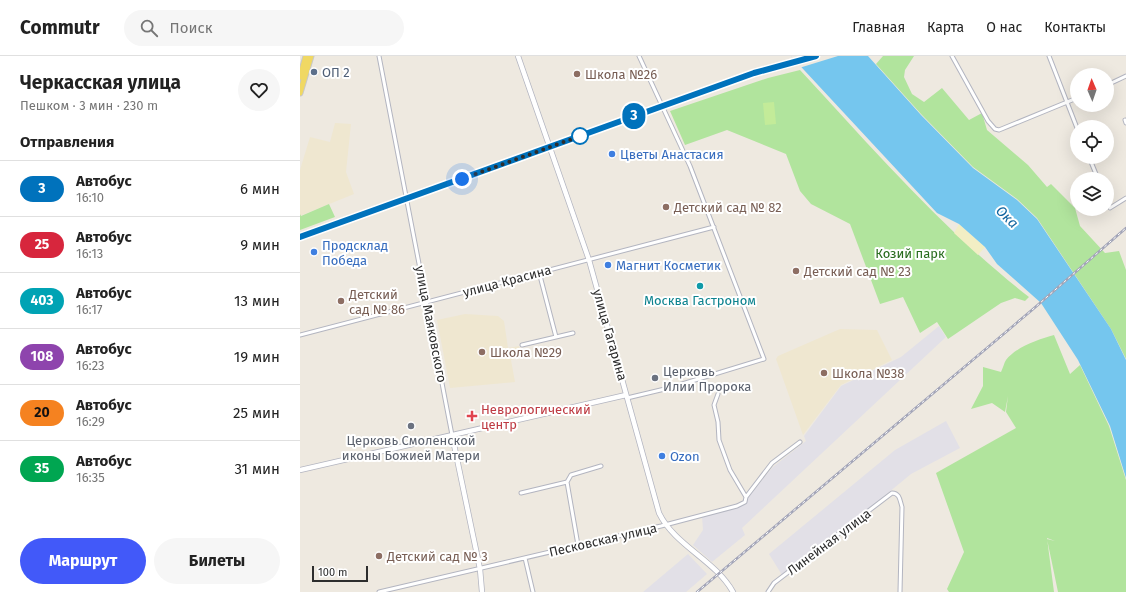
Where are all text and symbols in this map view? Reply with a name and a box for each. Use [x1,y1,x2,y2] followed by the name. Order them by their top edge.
[124,10,404,46] search box
[20,16,100,39] text: Commutr
[138,17,160,39] icon: search
[170,19,212,37] text: Поиск
[852,19,905,36] text: Главная
[927,19,964,36] text: Карта
[986,19,1022,36] text: О нас
[1044,19,1106,36] text: Контакты
[322,65,350,80] place label: ОП 2
[309,67,319,77] marker: ОП 2
[585,67,657,82] place label: Школа №26
[1070,68,1114,112] north arrow
[1070,68,1114,216] map controls
[238,69,280,111] button: heart
[572,69,582,79] marker: Школа №26
[20,71,181,94] text: Черкасская улица
[20,98,158,113] text: Пешком · 3 мин · 230 m
[621,103,647,129] line badge: 3
[630,107,638,124] text: 3
[1070,120,1114,164] button: locate
[571,127,589,145] unlabelled marker
[20,133,114,151] text: Отправления
[620,147,724,162] place label: Цветы Анастасия
[607,149,617,159] marker: Цветы Анастасия
[452,169,472,189] your location
[76,172,132,190] text: Автобус
[1070,172,1114,216] button: layers
[38,180,46,197] text: 3
[240,180,280,198] text: 6 мин
[76,190,104,205] text: 16:10
[673,200,782,215] place label: Детский сад № 82
[661,202,671,212] marker: Детский сад № 82
[992,202,1022,232] water label: Ока
[76,228,132,246] text: Автобус
[35,236,49,253] text: 25
[240,236,280,254] text: 9 мин
[322,238,388,268] place label: Продсклад Победа
[76,246,103,261] text: 16:13
[875,246,945,261] park label: Козий парк
[309,247,319,257] marker: Продсклад Победа
[616,258,721,273] place label: Магнит Косметик
[603,260,613,270] marker: Магнит Косметик
[461,262,553,300] street label: улица Красина
[412,264,450,384] street label: улица Маяковского
[803,264,911,279] place label: Детский сад № 23
[791,266,801,276] marker: Детский сад № 23
[695,281,705,291] marker: Москва Гастроном
[76,284,132,302] text: Автобус
[348,287,405,317] place label: Детский сад № 86
[590,288,630,382] street label: улица Гагарина
[30,292,54,309] text: 403
[234,292,280,310] text: 13 мин
[644,293,756,308] place label: Москва Гастроном
[336,296,346,306] marker: Детский сад № 86
[76,302,103,317] text: 16:17
[76,340,132,358] text: Автобус
[490,345,562,360] place label: Школа №29
[477,347,487,357] marker: Школа №29
[31,348,53,365] text: 108
[234,348,280,366] text: 19 мин
[76,358,105,373] text: 16:23
[663,364,751,394] place label: Церковь Илии Пророка
[832,366,904,381] place label: Школа №38
[819,368,829,378] marker: Школа №38
[650,373,660,383] marker: Церковь Илии Пророка
[76,396,132,414] text: Автобус
[481,402,591,432] place label: Неврологический центр
[34,404,50,421] text: 20
[233,404,280,422] text: 25 мин
[466,410,478,422] marker: Неврологический центр
[76,414,105,429] text: 16:29
[406,421,416,431] marker: Церковь Смоленской иконы Божией Матери
[342,433,480,463] place label: Церковь Смоленской иконы Божией Матери
[670,449,700,464] place label: Ozon
[657,451,667,461] marker: Ozon
[76,452,132,470] text: Автобус
[35,460,49,477] text: 35
[234,460,280,478] text: 31 мин
[76,470,105,485] text: 16:35
[784,506,874,578] street label: Линейная улица
[548,520,658,560] street label: Песковская улица
[20,538,146,584] button: Маршрут
[154,538,280,584] button: Билеты
[386,549,488,564] place label: Детский сад № 3
[374,551,384,561] marker: Детский сад № 3
[312,564,368,583] scale bar
[318,566,347,579] text: 100 m

